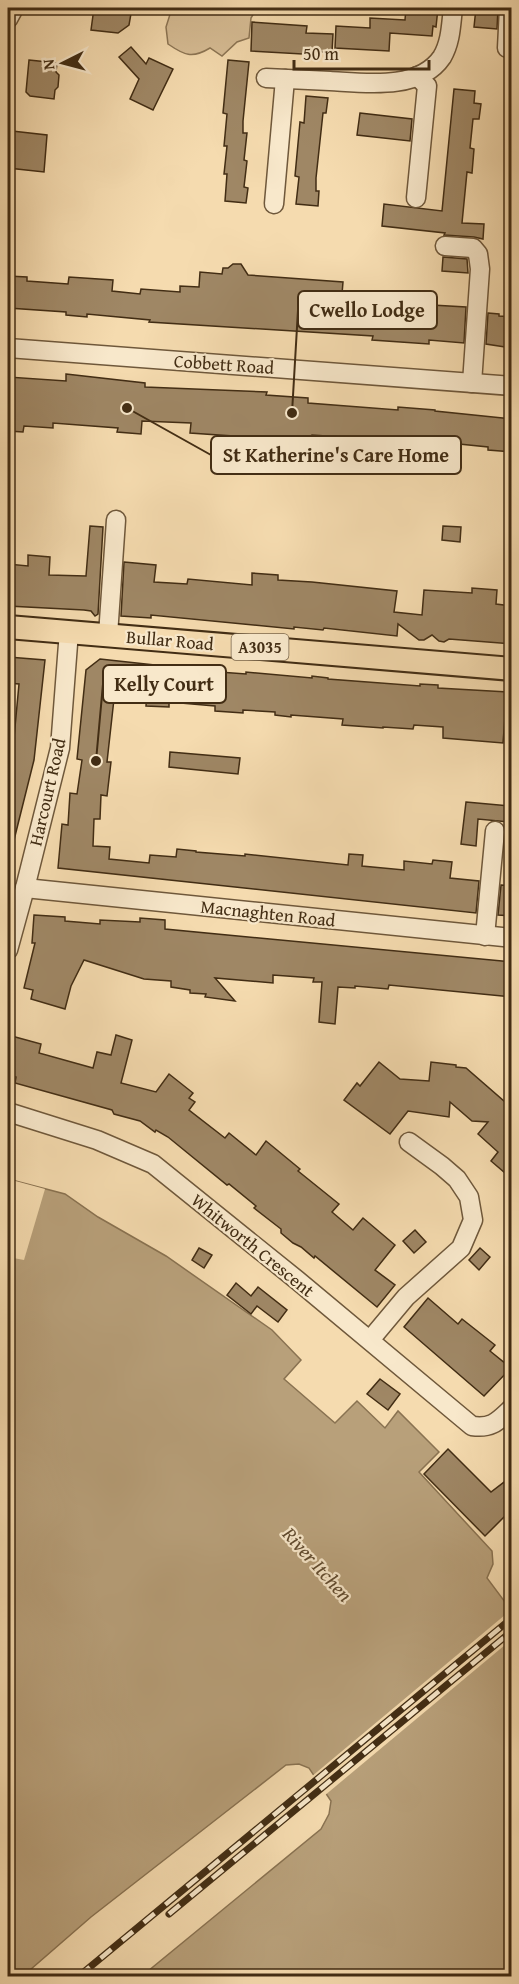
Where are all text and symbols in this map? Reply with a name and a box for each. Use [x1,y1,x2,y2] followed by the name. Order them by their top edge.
[33,33,93,93] north arrow
[294,33,429,71] scale bar
[303,40,339,67] text: 50 m
[36,58,61,71] text: N
[298,291,437,329] callout: Cwello Lodge
[309,295,425,324] text: Cwello Lodge
[173,347,275,381] street label: Cobbett Road
[211,436,461,474] callout: St Katherine's Care Home
[223,440,449,469] text: St Katherine's Care Home
[125,623,215,657] street label: Bullar Road
[232,634,288,660] road number: A3035
[103,665,226,703] callout: Kelly Court
[114,669,214,698] text: Kelly Court
[21,735,73,849] street label: Harcourt Road
[199,892,337,934] street label: Macnaghten Road
[186,1187,321,1304] street label: Whitworth Crescent
[276,1519,360,1608] water label: River Itchen

